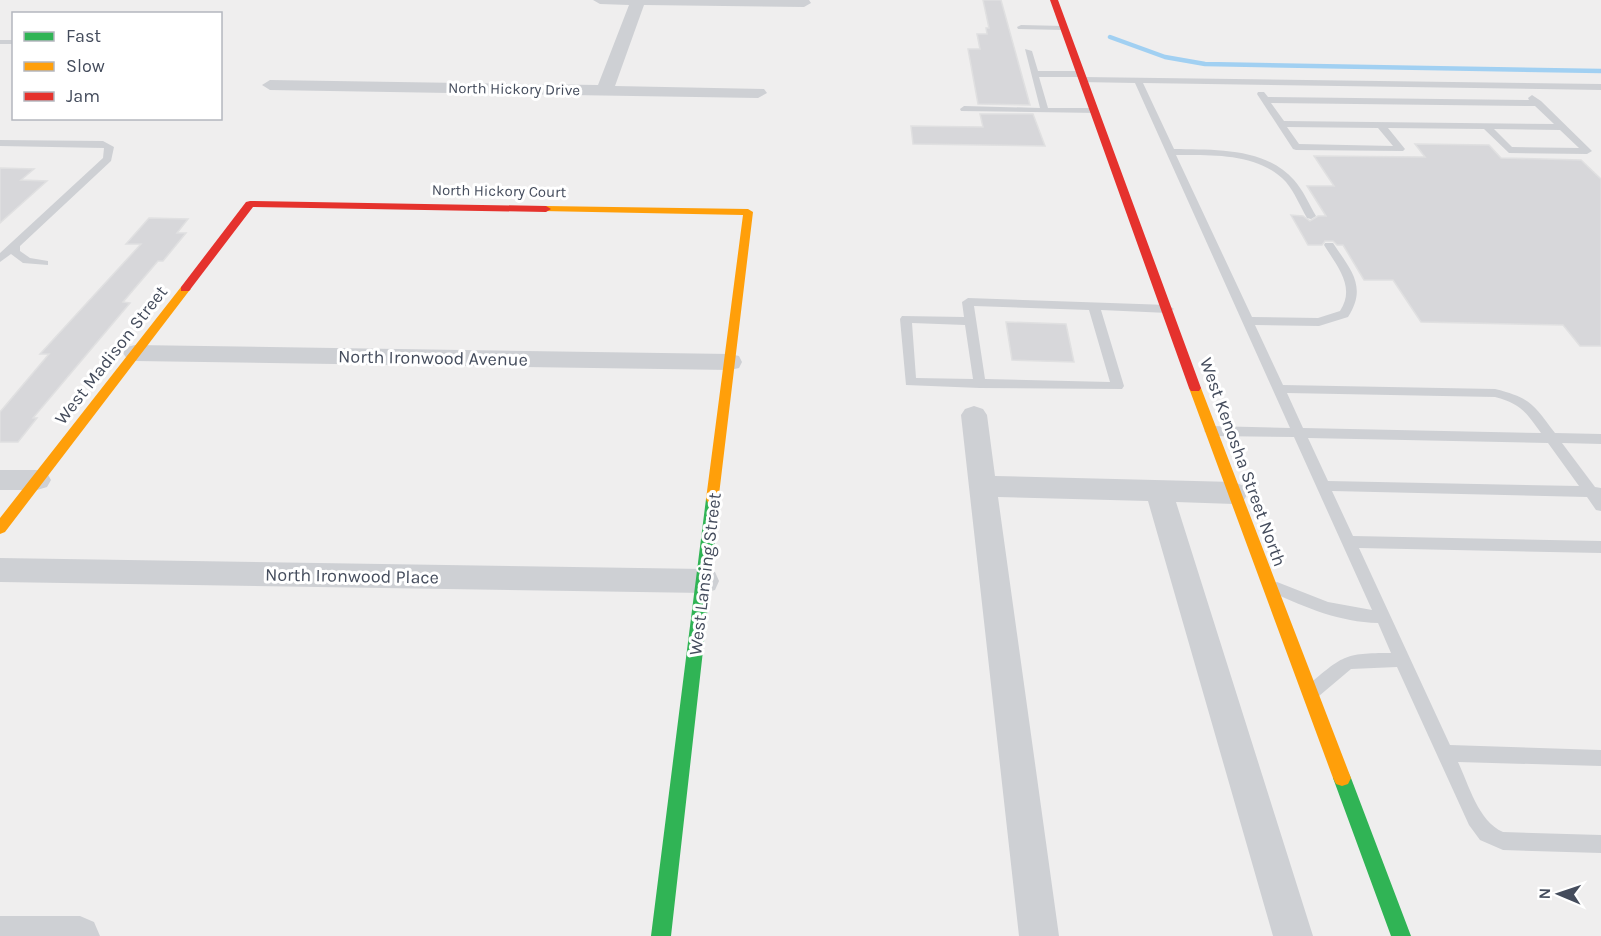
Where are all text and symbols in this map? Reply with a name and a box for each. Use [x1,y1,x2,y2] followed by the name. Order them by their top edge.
[12,12,222,120] legend
[66,25,101,47] text: Fast
[66,55,105,77] text: Slow
[448,79,580,99] street label: North Hickory Drive
[66,85,100,107] text: Jam
[432,181,567,201] street label: North Hickory Court
[50,281,172,429] street label: West Madison Street
[338,345,528,371] street label: North Ironwood Avenue
[1195,355,1291,569] street label: West Kenosha Street North
[684,491,726,657] street label: West Lansing Street
[265,563,439,589] street label: North Ironwood Place
[1529,864,1589,924] north arrow
[1535,887,1554,900] text: N

